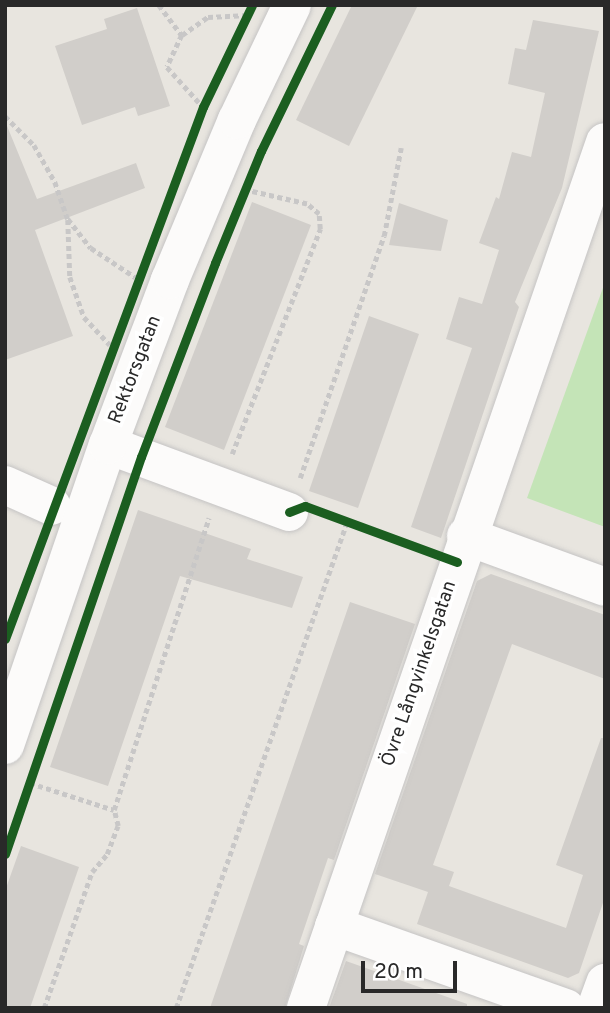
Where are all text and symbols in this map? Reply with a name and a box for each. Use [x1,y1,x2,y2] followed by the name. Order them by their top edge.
[105,313,167,427] street label: Rektorsgatan
[378,578,462,770] street label: Övre Långvinkelsgatan
[365,946,461,990] scale bar
[374,959,423,986] text: 20 m

